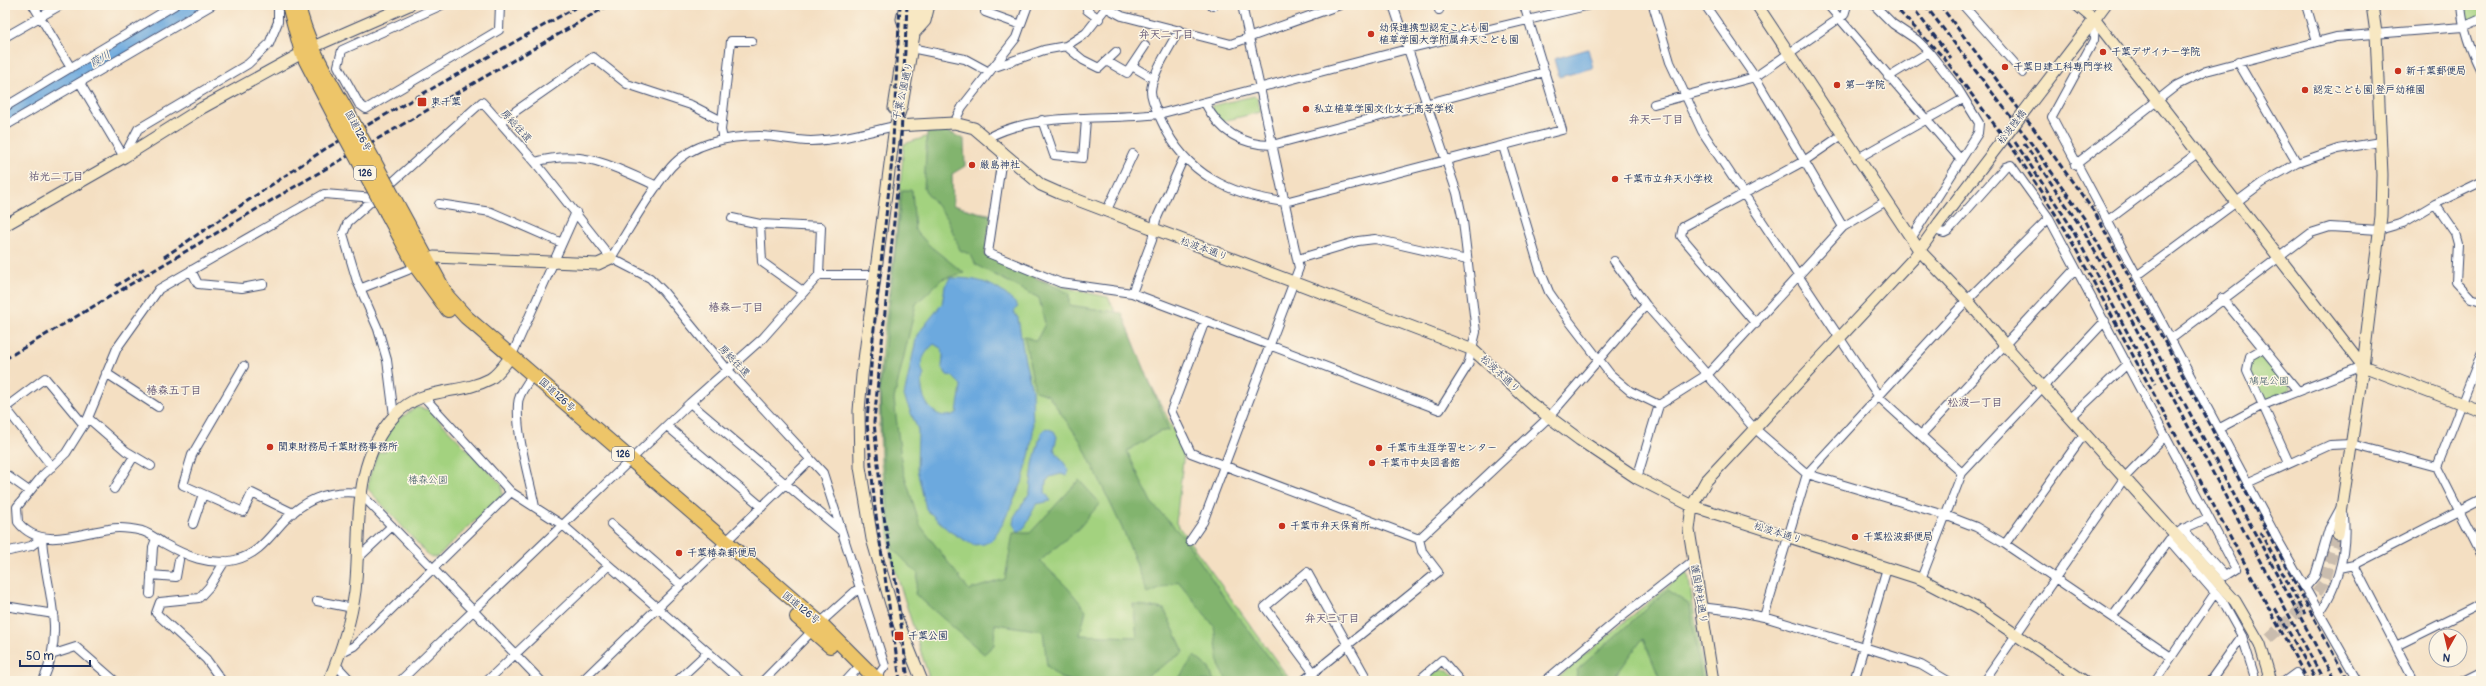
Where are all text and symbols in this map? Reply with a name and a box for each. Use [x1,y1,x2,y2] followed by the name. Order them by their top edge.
[1379,22,1519,46] place label: 幼保連携型認定こども園 植草学園大学附属弁天こども園
[1139,28,1194,41] district label: 弁天二丁目
[1366,29,1376,39] marker: 幼保連携型認定こども園 植草学園大学附属弁天こども園
[2111,46,2200,58] place label: 千葉デザイナー学院
[2098,47,2108,57] marker: 千葉デザイナー学院
[87,48,113,70] water label: 葭川
[890,60,916,122] street label: 千葉公園通り
[2013,61,2113,73] place label: 千葉日建工科専門学校
[2000,62,2010,72] marker: 千葉日建工科専門学校
[2406,65,2466,77] place label: 新千葉郵便局
[2393,66,2403,76] marker: 新千葉郵便局
[1845,79,1885,91] place label: 第一学院
[1832,80,1842,90] marker: 第一学院
[2313,84,2425,96] place label: 認定こども園 登戸幼稚園
[2300,85,2310,95] marker: 認定こども園 登戸幼稚園
[416,96,428,108] marker: 東千葉
[431,96,461,108] place label: 東千葉
[1314,103,1454,115] place label: 私立植草学園文化女子高等学校
[1301,104,1311,114] marker: 私立植草学園文化女子高等学校
[498,107,534,145] street label: 房総往還
[1995,107,2029,147] street label: 松波陸橋
[342,108,374,154] street label: 国道126号
[1629,113,1684,126] district label: 弁天一丁目
[980,159,1020,171] place label: 厳島神社
[967,160,977,170] marker: 厳島神社
[354,166,376,180] road number: 126
[29,170,84,183] district label: 祐光二丁目
[1623,173,1713,185] place label: 千葉市立弁天小学校
[1610,174,1620,184] marker: 千葉市立弁天小学校
[1178,235,1230,263] street label: 松波本通り
[709,301,764,314] district label: 椿森一丁目
[716,342,752,380] street label: 房総往還
[1478,353,1522,395] street label: 松波本通り
[536,375,578,415] street label: 国道126号
[2249,375,2289,387] park label: 鳩尾公園
[147,384,202,397] district label: 椿森五丁目
[1948,396,2003,409] district label: 松波一丁目
[278,441,398,453] place label: 関東財務局千葉財務事務所
[265,442,275,452] marker: 関東財務局千葉財務事務所
[1387,442,1497,454] place label: 千葉市生涯学習センター
[1374,443,1384,453] marker: 千葉市生涯学習センター
[612,447,634,461] road number: 126
[1380,457,1460,469] place label: 千葉市中央図書館
[1367,458,1377,468] marker: 千葉市中央図書館
[408,474,448,486] park label: 椿森公園
[1290,520,1370,532] place label: 千葉市弁天保育所
[1752,520,1804,546] street label: 松波本通り
[1277,521,1287,531] marker: 千葉市弁天保育所
[1863,531,1933,543] place label: 千葉松波郵便局
[1850,532,1860,542] marker: 千葉松波郵便局
[687,547,757,559] place label: 千葉椿森郵便局
[674,548,684,558] marker: 千葉椿森郵便局
[1688,563,1710,625] street label: 護国神社通り
[780,589,822,627] street label: 国道126号
[1305,612,1360,625] district label: 弁天三丁目
[2428,628,2468,668] north arrow
[893,630,905,642] marker: 千葉公園
[908,630,948,642] place label: 千葉公園
[20,642,90,668] scale bar
[26,649,54,664] text: 50 m
[2442,650,2451,664] text: N

